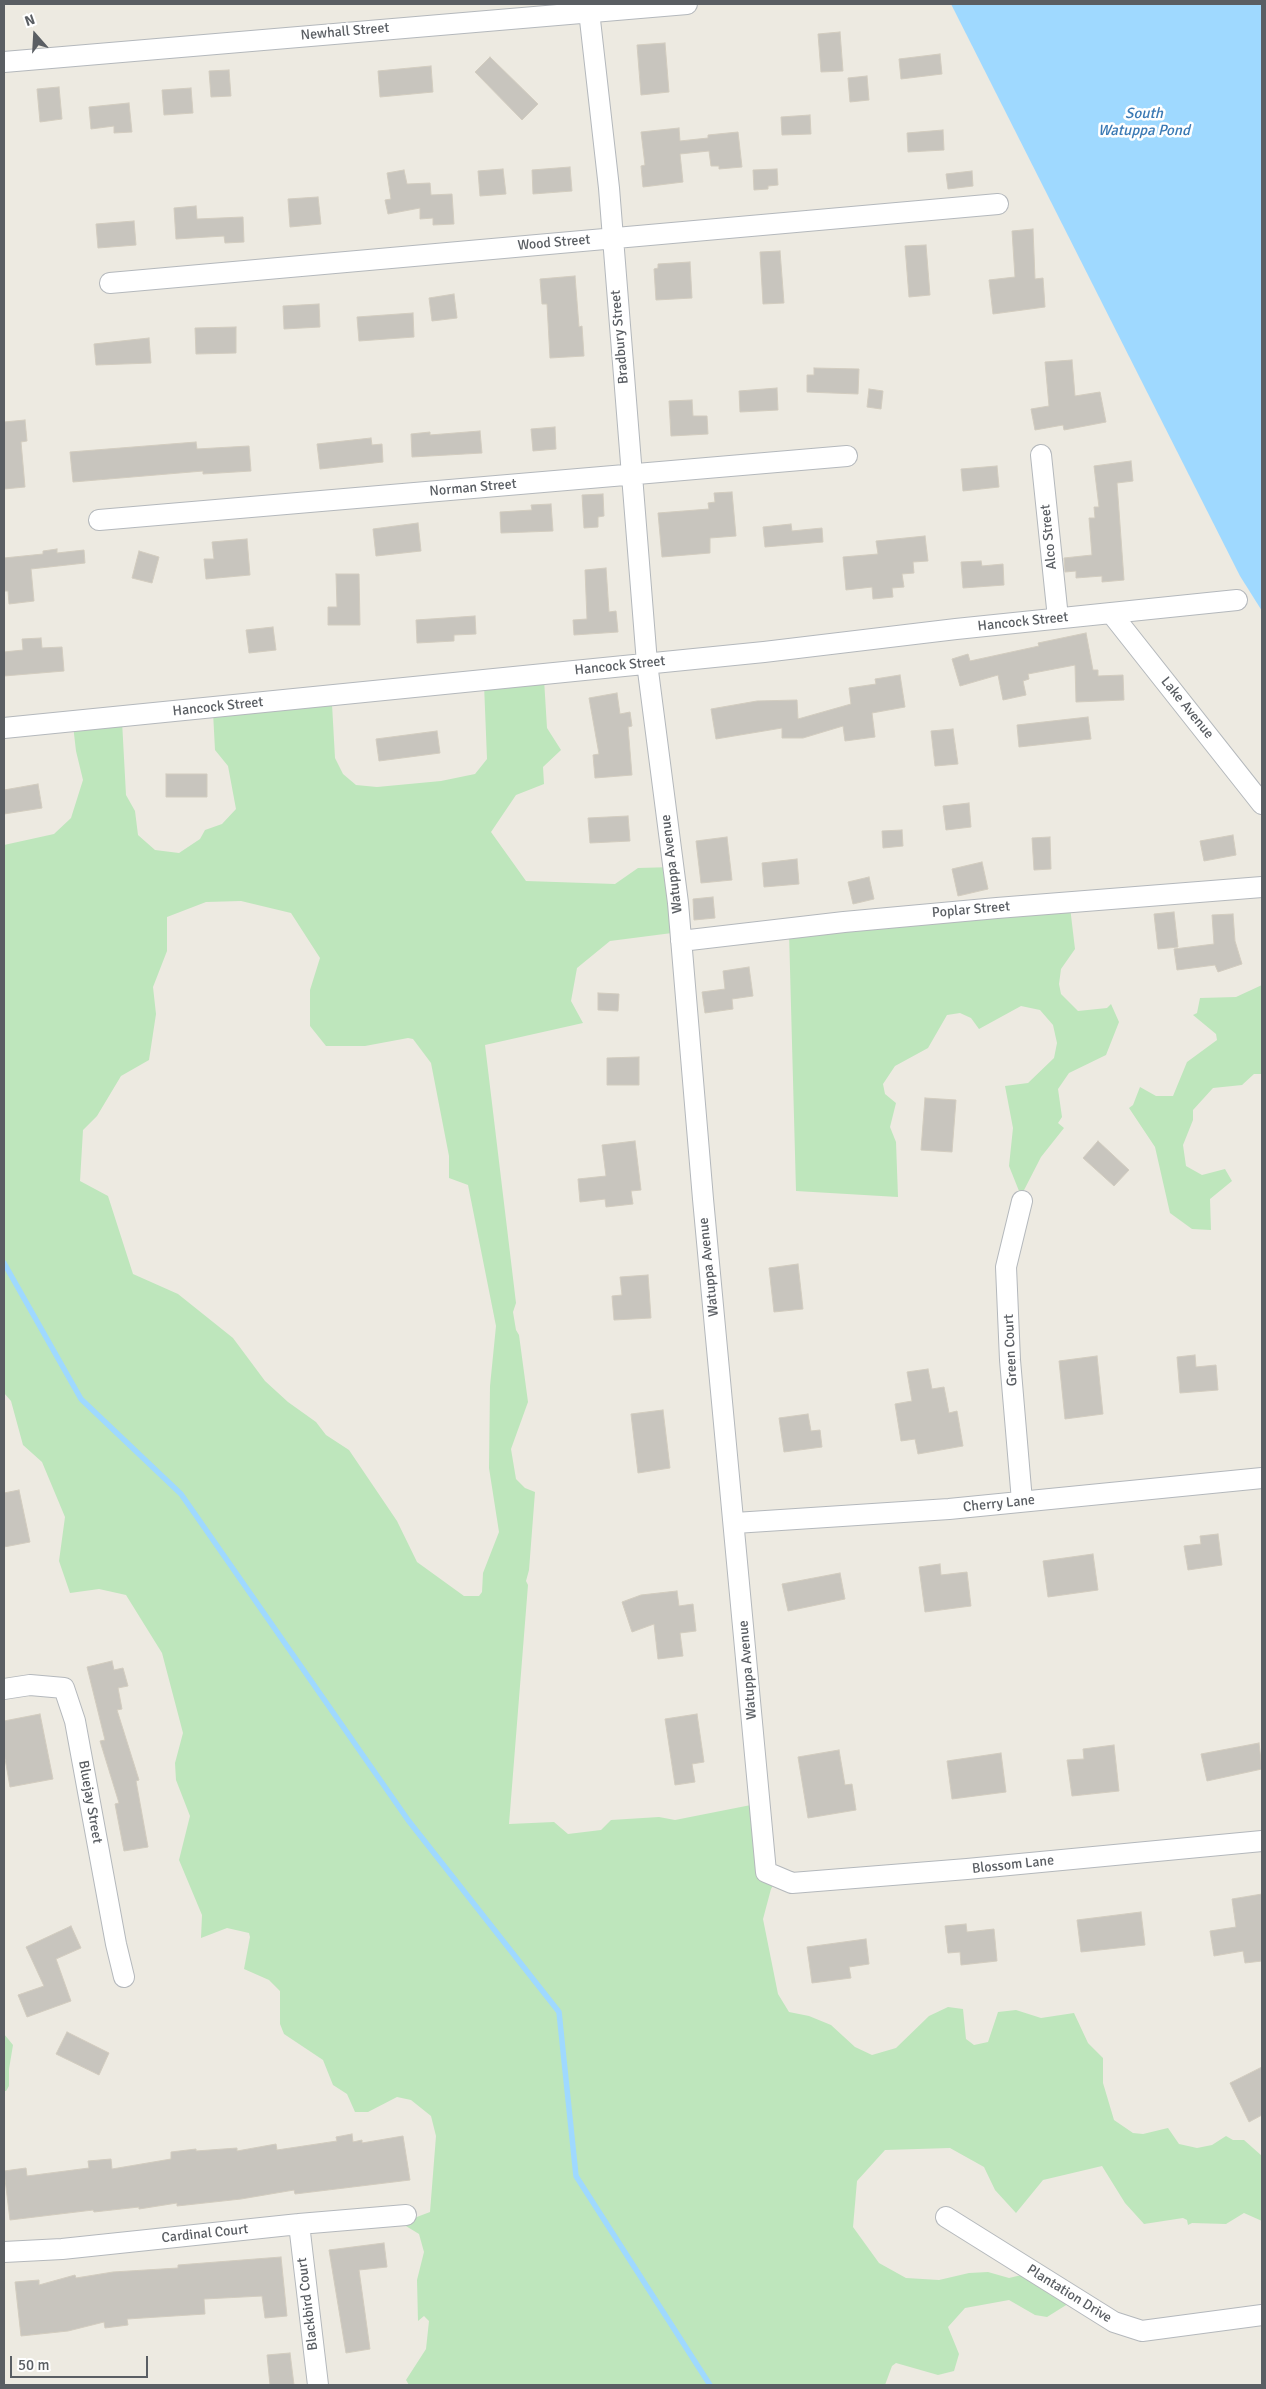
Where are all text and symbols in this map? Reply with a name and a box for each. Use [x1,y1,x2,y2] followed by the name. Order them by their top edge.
[10,10,60,60] north arrow
[23,11,37,30] text: N
[300,20,390,44] street label: Newhall Street
[1098,105,1190,140] water label: South Watuppa Pond
[517,231,591,255] street label: Wood Street
[608,289,632,385] street label: Bradbury Street
[429,476,517,500] street label: Norman Street
[1037,503,1061,571] street label: Alco Street
[977,609,1069,635] street label: Hancock Street
[574,653,666,679] street label: Hancock Street
[1157,674,1217,742] street label: Lake Avenue
[172,694,264,720] street label: Hancock Street
[658,813,686,915] street label: Watuppa Avenue
[931,898,1011,922] street label: Poplar Street
[695,1217,723,1317] street label: Watuppa Avenue
[1001,1313,1021,1387] street label: Green Court
[962,1492,1036,1516] street label: Cherry Lane
[735,1620,761,1720] street label: Watuppa Avenue
[74,1759,106,1845] street label: Bluejay Street
[971,1852,1055,1878] street label: Blossom Lane
[161,2221,249,2247] street label: Cardinal Court
[294,2257,322,2351] street label: Blackbird Court
[1024,2261,1114,2327] street label: Plantation Drive
[12,2346,150,2378] scale bar
[18,2356,49,2374] text: 50 m

